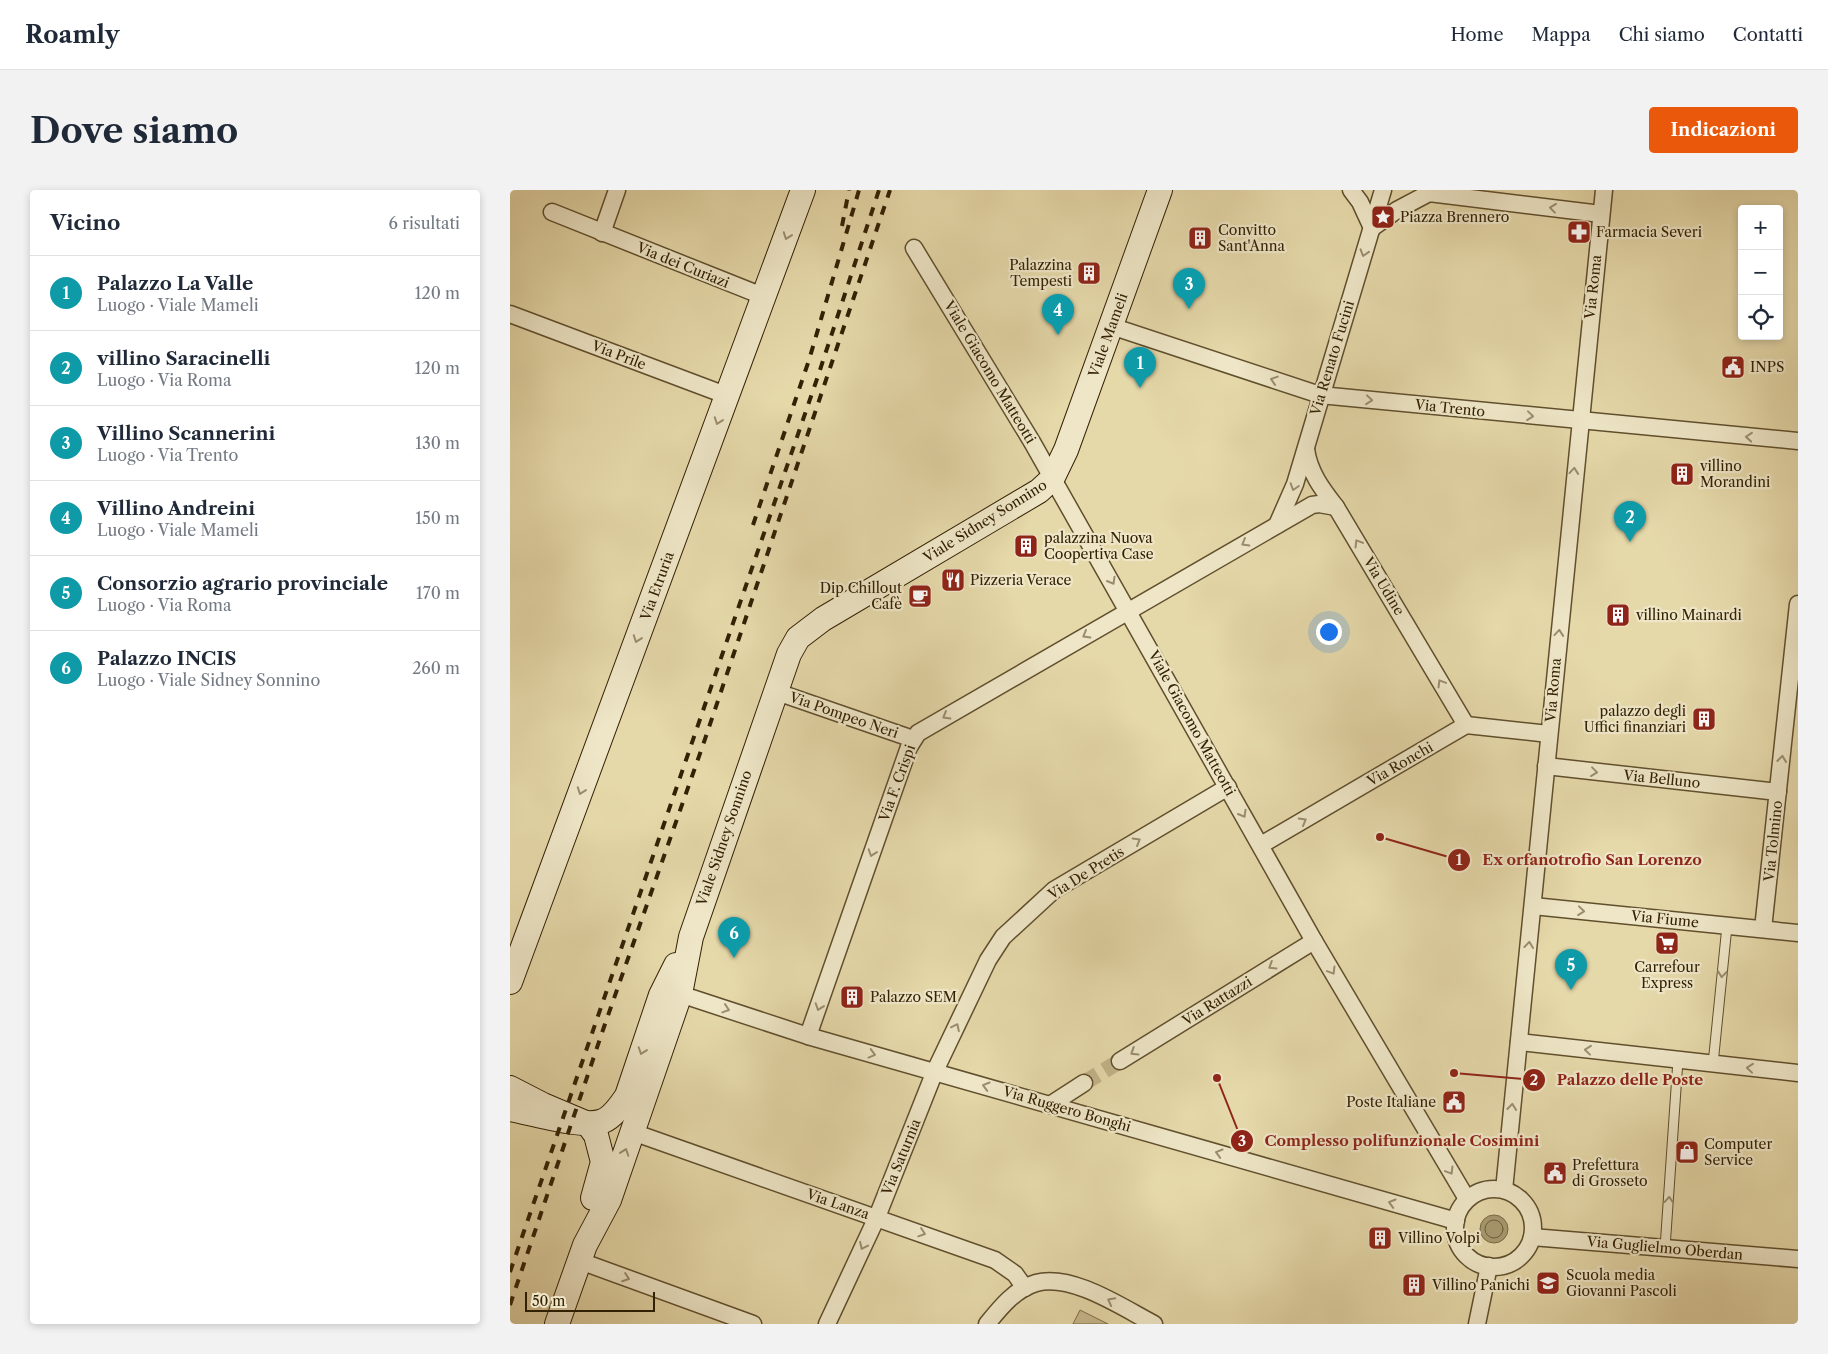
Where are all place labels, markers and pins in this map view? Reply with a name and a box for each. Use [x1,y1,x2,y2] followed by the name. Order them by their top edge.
[1370,204,1396,230] place icon: Piazza Brennero
[1400,208,1509,226] place label: Piazza Brennero
[1566,219,1592,245] pharmacy icon: Farmacia Severi
[1218,221,1285,255] place label: Convitto Sant'Anna
[1596,223,1702,241] place label: Farmacia Severi
[1187,225,1213,251] building icon: Convitto Sant'Anna
[1009,256,1073,290] place label: Palazzina Tempesti
[1076,260,1102,286] building icon: Palazzina Tempesti
[1173,268,1205,309] pin: 3
[1042,294,1074,335] pin: 4
[1124,347,1156,388] pin: 1
[1720,354,1746,380] public building icon: INPS
[1750,358,1784,376] place label: INPS
[1699,457,1770,491] place label: villino Morandini
[1669,461,1695,487] building icon: villino Morandini
[1614,501,1646,542] pin: 2
[1044,529,1154,563] place label: palazzina Nuova Coopertiva Case
[1013,533,1039,559] building icon: palazzina Nuova Coopertiva Case
[940,567,966,593] restaurant icon: Pizzeria Verace
[970,571,1072,589] place label: Pizzeria Verace
[820,579,902,613] place label: Dip Chillout Cafè
[907,583,933,609] cafe icon: Dip Chillout Cafè
[1605,602,1631,628] building icon: villino Mainardi
[1635,606,1742,624] place label: villino Mainardi
[1584,702,1686,736] place label: palazzo degli Uffici finanziari
[1691,706,1717,732] building icon: palazzo degli Uffici finanziari
[1447,845,1712,875] callout: Ex orfanotrofio San Lorenzo
[718,917,750,958] pin: 6
[1654,930,1680,956] supermarket icon: Carrefour Express
[1555,949,1587,990] pin: 5
[1634,958,1700,992] place label: Carrefour Express
[839,984,865,1010] building icon: Palazzo SEM
[870,988,957,1006] place label: Palazzo SEM
[1521,1065,1713,1095] callout: Palazzo delle Poste
[1441,1089,1467,1115] public building icon: Poste Italiane
[1346,1093,1436,1111] place label: Poste Italiane
[1230,1126,1550,1156] callout: Complesso polifunzionale Cosimini
[1704,1135,1772,1169] place label: Computer Service
[1674,1139,1700,1165] shop icon: Computer Service
[1572,1156,1648,1190] place label: Prefettura di Grosseto
[1542,1160,1568,1186] public building icon: Prefettura di Grosseto
[1367,1225,1393,1251] building icon: Villino Volpi
[1397,1229,1480,1247] place label: Villino Volpi
[1566,1266,1677,1300] place label: Scuola media Giovanni Pascoli
[1535,1270,1561,1296] school or university icon: Scuola media Giovanni Pascoli
[1401,1272,1427,1298] building icon: Villino Panichi
[1431,1276,1530,1294] place label: Villino Panichi

